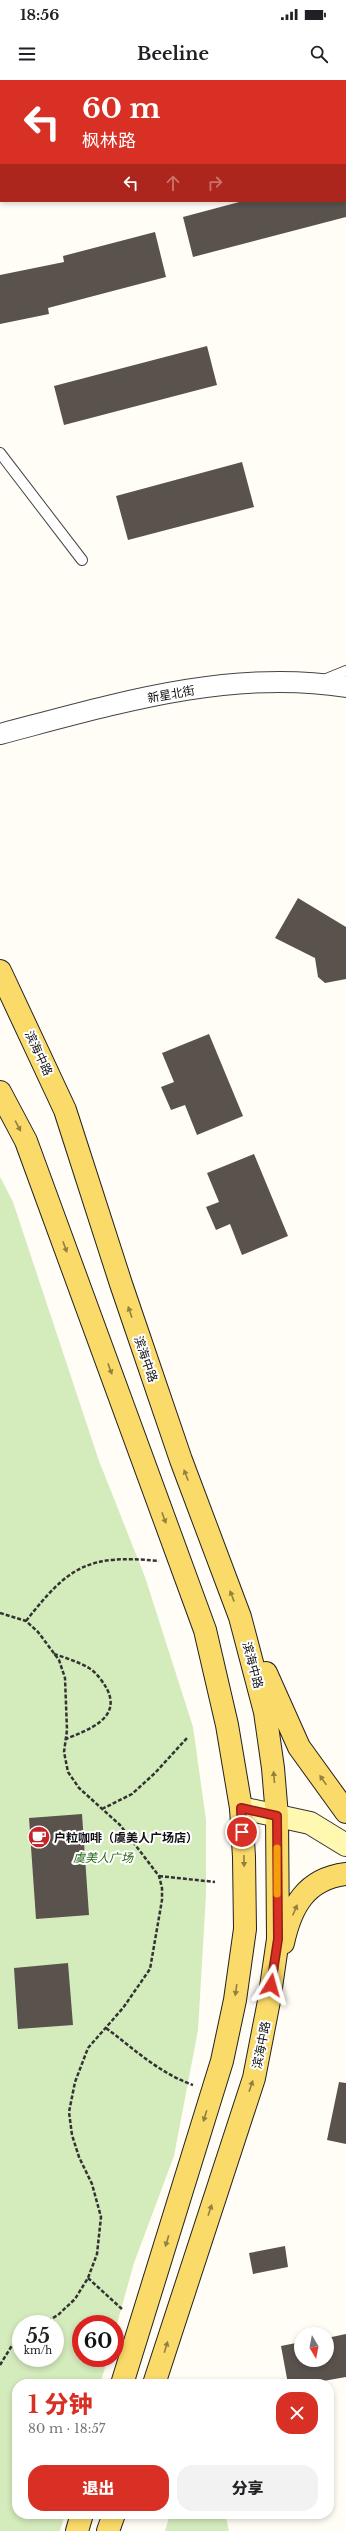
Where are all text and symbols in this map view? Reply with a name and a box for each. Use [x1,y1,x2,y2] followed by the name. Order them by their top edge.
[20,5,59,24] text: 18:56
[16,43,38,65] icon: menu
[137,43,209,65] text: Beeline
[308,43,330,65] icon: search
[82,91,160,126] text: 60 m
[16,96,68,148] icon: left
[82,130,136,152] text: 枫林路
[120,172,142,194] icon: left
[162,172,184,194] icon: ahead
[204,172,226,194] icon: right
[146,682,196,706] street label: 新星北街
[22,1028,56,1078] street label: 滨海中路
[15,1120,21,1132] one-way arrow
[63,1242,69,1254] one-way arrow
[127,1305,133,1317] one-way arrow
[131,1334,161,1384] street label: 滨海中路
[108,1364,114,1376] one-way arrow
[183,1468,189,1480] one-way arrow
[162,1512,168,1524] one-way arrow
[229,1590,235,1602] one-way arrow
[240,1640,266,1690] street label: 滨海中路
[270,1771,277,1783] one-way arrow
[319,1775,327,1786] one-way arrow
[225,1815,259,1849] pin
[231,1821,253,1843] icon: arrive
[26,1824,52,1850] cafe icon: 户粒咖啡（虞美人广场店）
[54,1830,198,1845] place label: 户粒咖啡（虞美人广场店）
[73,1850,134,1865] park label: 虞美人广场
[241,1855,247,1868] one-way arrow
[292,1904,298,1915] one-way arrow
[250,1964,292,2006] position arrow
[233,1984,239,1997] one-way arrow
[249,2020,273,2070] street label: 滨海中路
[249,2080,255,2092] one-way arrow
[202,2111,208,2123] one-way arrow
[207,2203,213,2215] one-way arrow
[163,2235,169,2247] one-way arrow
[72,2315,124,2367] speed limit sign: 60
[26,2324,50,2348] text: 55
[294,2327,334,2367] north arrow
[294,2327,334,2367] map controls
[163,2340,169,2352] one-way arrow
[24,2344,52,2357] text: km/h
[28,2390,93,2419] text: 1 分钟
[276,2392,318,2434] button: close
[28,2420,105,2437] text: 80 m · 18:57
[28,2465,169,2511] button: 退出
[177,2465,318,2511] button: 分享

